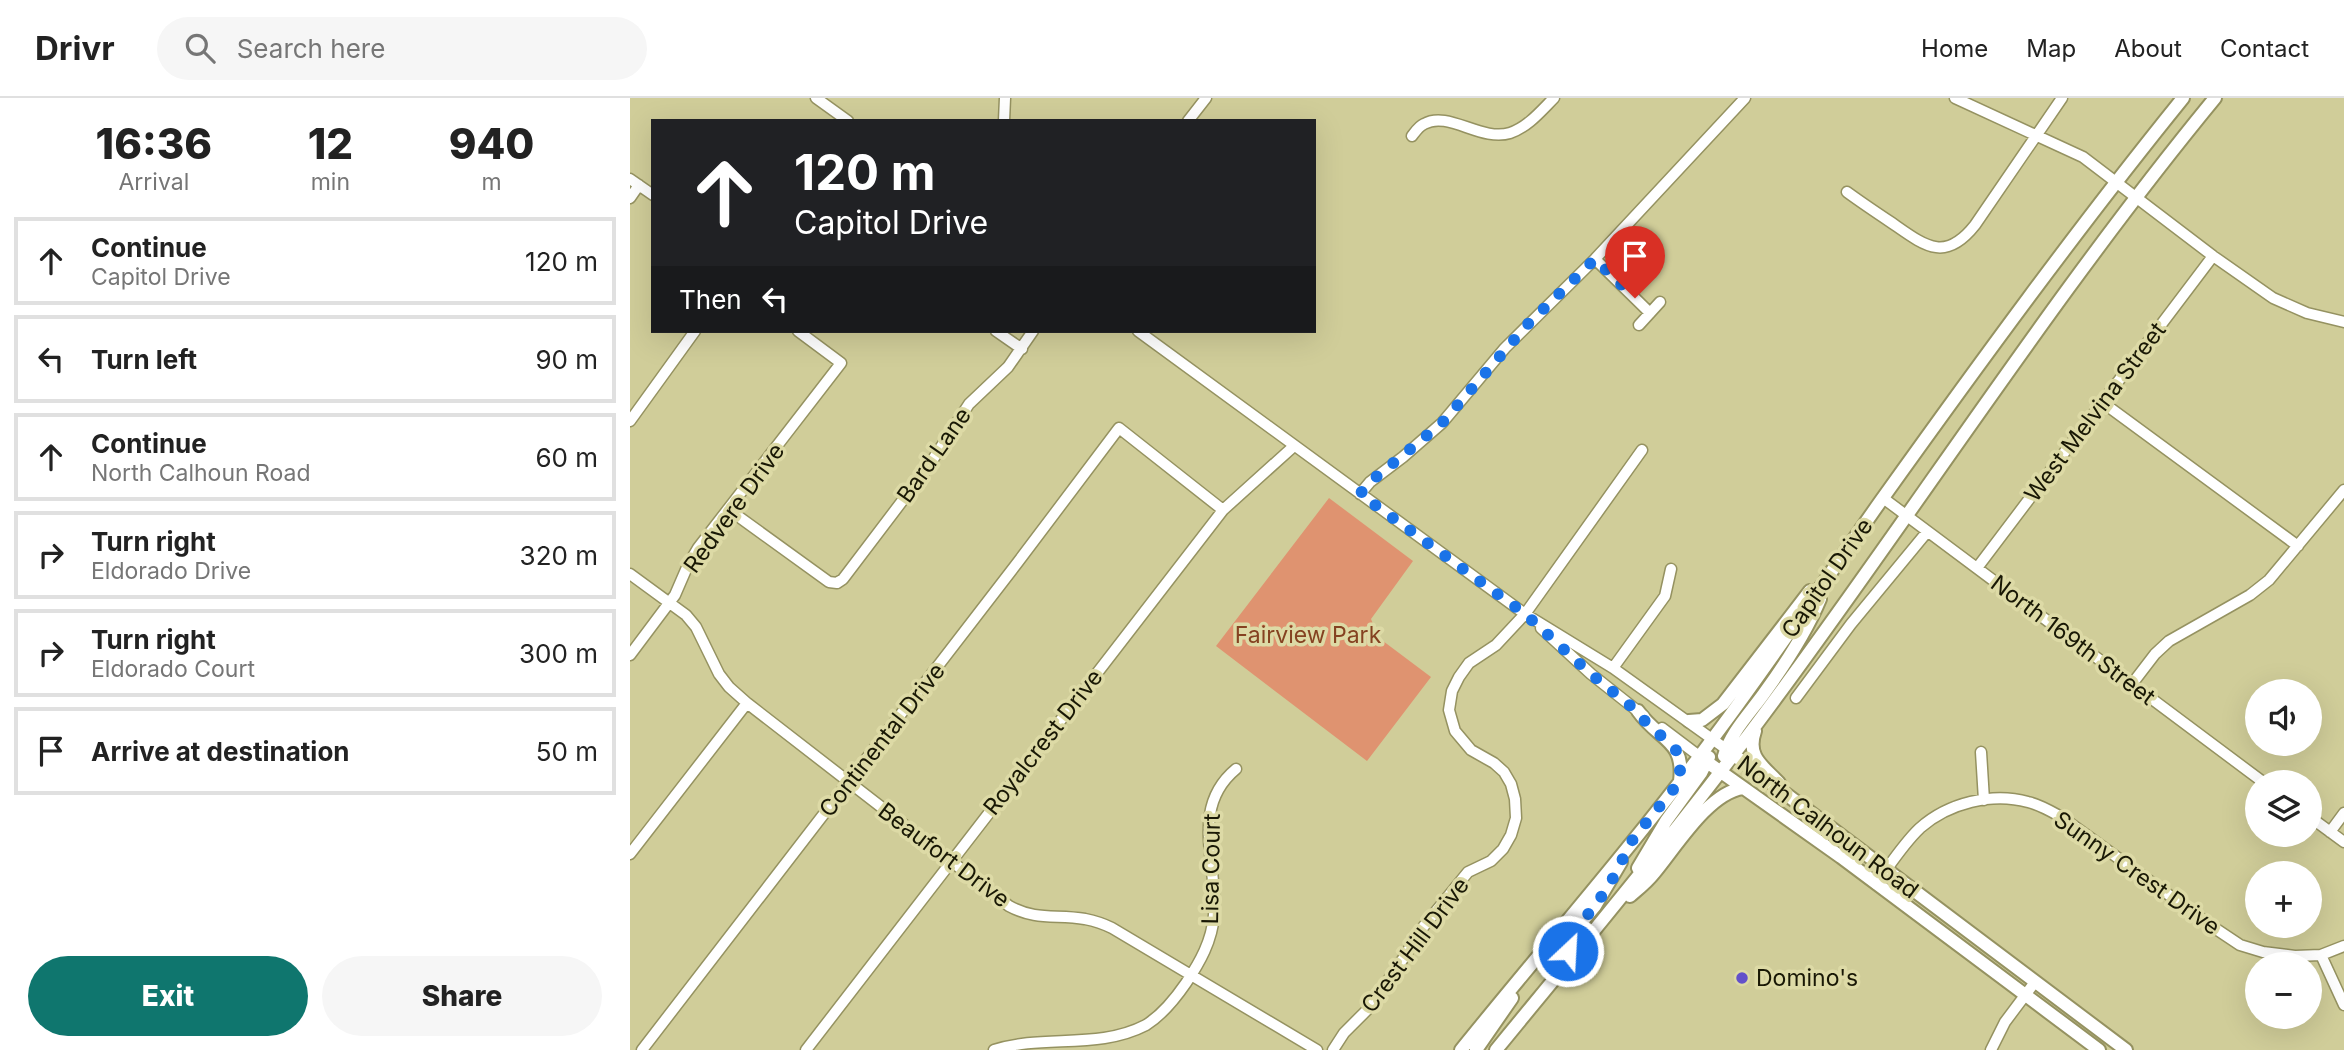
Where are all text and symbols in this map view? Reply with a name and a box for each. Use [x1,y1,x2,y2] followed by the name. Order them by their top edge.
[157,17,647,80] search box
[35,28,115,68] text: Drivr
[181,29,219,67] icon: search
[237,33,385,64] text: Search here
[1921,34,1988,63] text: Home
[2026,34,2076,63] text: Map
[2114,34,2182,63] text: About
[2220,34,2309,63] text: Contact
[96,118,212,169] text: 16:36
[308,118,353,169] text: 12
[449,118,534,169] text: 940
[794,143,935,202] text: 120 m
[679,147,770,238] icon: ahead
[118,168,189,196] text: Arrival
[311,168,350,196] text: min
[481,168,502,196] text: m
[794,203,988,242] text: Capitol Drive
[1605,226,1665,298] pin
[91,232,207,263] text: Continue
[1616,237,1654,275] icon: arrive
[32,242,70,280] icon: ahead
[525,246,598,277] text: 120 m
[91,263,231,291] text: Capitol Drive
[756,280,794,318] icon: left
[679,284,742,315] text: Then
[2018,316,2172,507] street label: West Melvina Street
[32,340,70,378] icon: left
[91,344,197,375] text: Turn left
[535,344,598,375] text: 90 m
[891,402,977,508] street label: Bard Lane
[91,428,207,459] text: Continue
[32,438,70,476] icon: ahead
[678,438,790,578] street label: Redvere Drive
[535,442,598,473] text: 60 m
[91,459,311,487] text: North Calhoun Road
[1776,513,1878,643] street label: Capitol Drive
[91,526,216,557] text: Turn right
[32,536,70,574] icon: right
[520,540,598,571] text: 320 m
[91,557,251,585] text: Eldorado Drive
[1985,569,2161,711] street label: North 169th Street
[1235,621,1382,649] park label: Fairview Park
[91,624,216,655] text: Turn right
[32,634,70,672] icon: right
[519,638,598,669] text: 300 m
[91,655,255,683] text: Eldorado Court
[813,657,951,823] street label: Continental Drive
[977,664,1109,820] street label: Royalcrest Drive
[2245,679,2322,1029] map controls
[2245,679,2322,756] button: sound
[32,732,70,770] icon: arrive
[91,736,350,767] text: Arrive at destination
[536,736,598,767] text: 50 m
[1732,750,1924,904] street label: North Calhoun Road
[2245,770,2322,847] button: layers
[873,797,1015,913] street label: Beaufort Drive
[2049,805,2225,941] street label: Sunny Crest Drive
[1196,813,1226,925] street label: Lisa Court
[2245,861,2322,938] button: +
[1355,872,1475,1018] street label: Crest Hill Drive
[1531,914,1605,988] position arrow
[2245,952,2322,1029] button: −
[28,956,308,1036] button: Exit
[322,956,602,1036] button: Share
[1756,964,1858,992] place label: Domino's
[1734,970,1750,986] marker: Domino's

